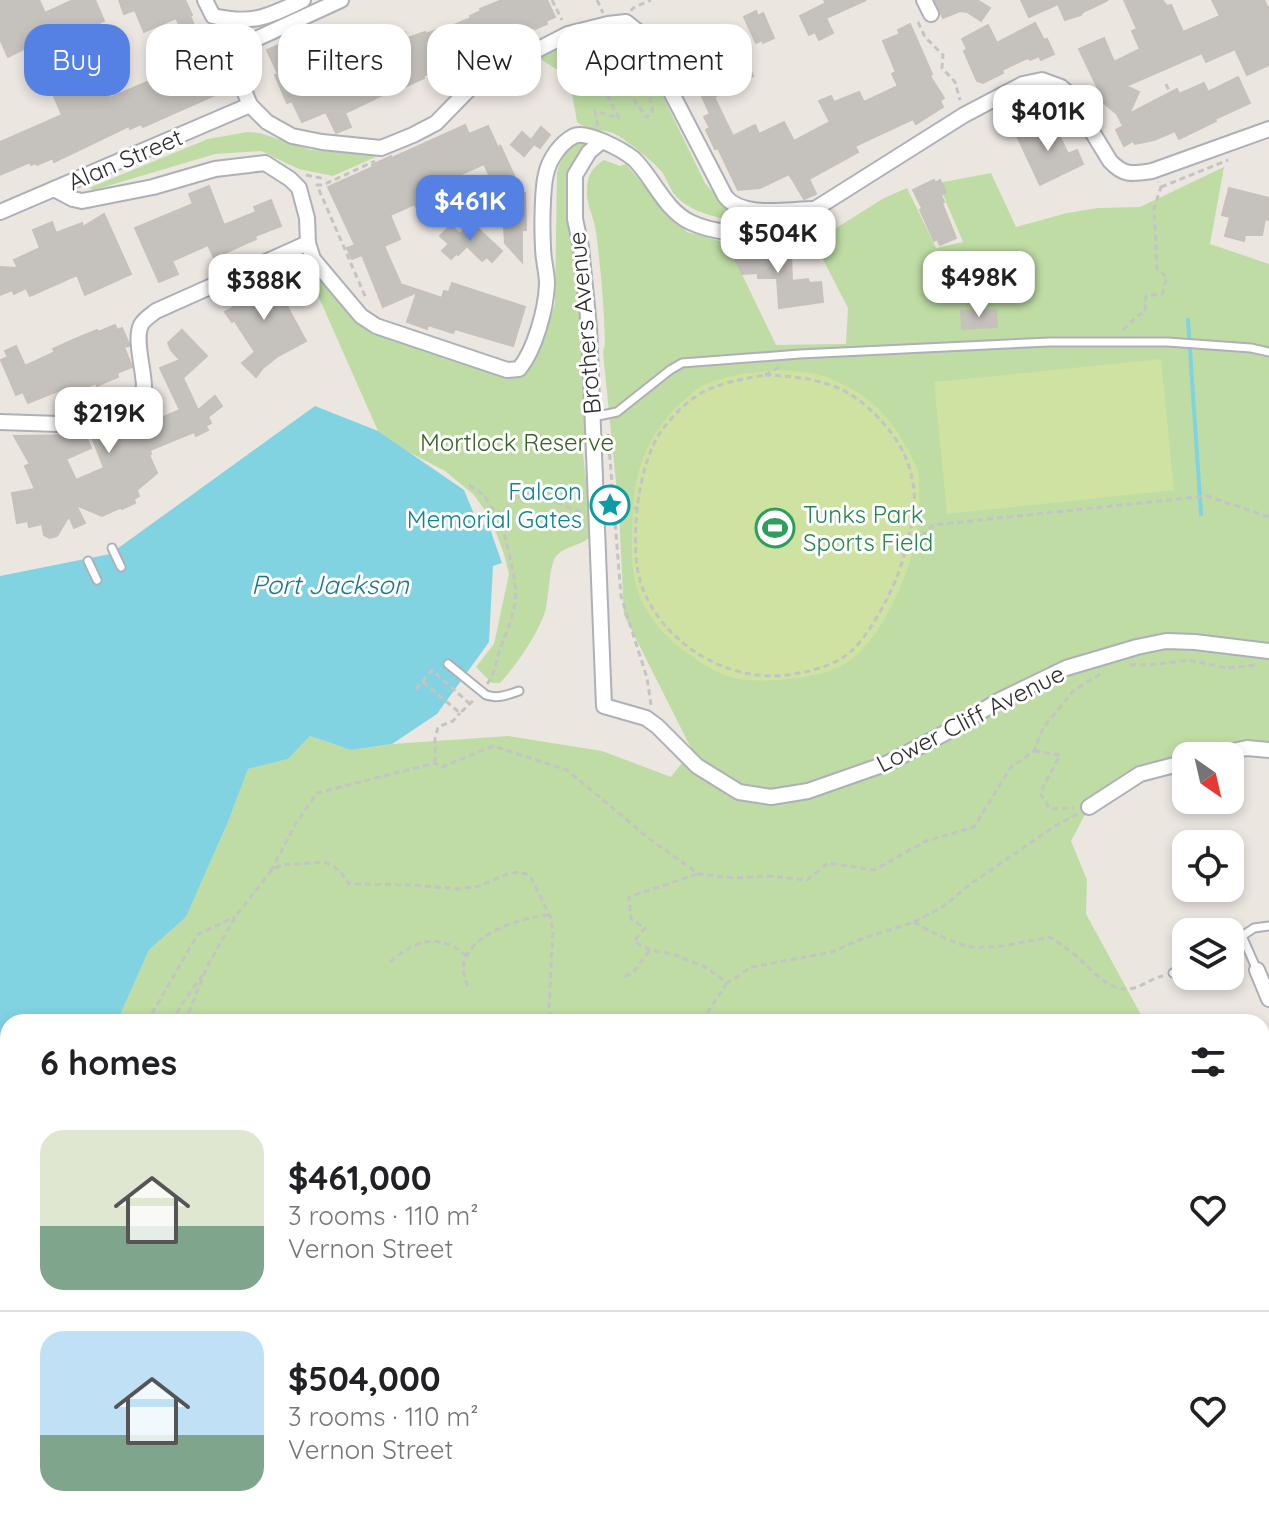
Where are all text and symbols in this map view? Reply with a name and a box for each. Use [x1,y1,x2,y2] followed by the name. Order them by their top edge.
[24,24,130,96] chip: Buy
[146,24,262,96] chip: Rent
[278,24,411,96] chip: Filters
[427,24,541,96] chip: New
[557,24,752,96] chip: Apartment
[992,85,1104,153] pin: $401K
[1011,94,1085,127] text: $401K
[63,121,187,197] street label: Alan Street
[414,175,526,243] pin: $461K
[434,184,506,217] text: $461K
[722,207,834,275] pin: $504K
[739,216,817,249] text: $504K
[561,230,607,416] street label: Brothers Avenue
[923,251,1035,319] pin: $498K
[208,254,320,322] pin: $388K
[941,260,1017,293] text: $498K
[226,263,302,296] text: $388K
[53,387,165,455] pin: $219K
[73,396,145,429] text: $219K
[420,427,614,457] park label: Mortlock Reserve
[407,476,582,534] place label: Falcon Memorial Gates
[589,484,631,526] place icon: Falcon Memorial Gates
[803,499,933,557] place label: Tunks Park Sports Field
[754,507,796,549] sports icon: Tunks Park Sports Field
[251,568,410,601] water label: Port Jackson
[871,658,1069,778] street label: Lower Cliff Avenue
[1172,742,1244,814] north arrow
[1172,742,1244,990] map controls
[1172,830,1244,902] button: locate
[1172,918,1244,990] button: layers
[1186,1040,1230,1084] icon: filters
[40,1041,177,1084] text: 6 homes
[288,1156,432,1199] text: $461,000
[104,1162,200,1258] icon: home
[1186,1188,1230,1232] icon: heart
[288,1199,479,1232] text: 3 rooms · 110 m²
[288,1232,453,1265] text: Vernon Street
[288,1357,441,1400] text: $504,000
[104,1363,200,1459] icon: home
[1186,1389,1230,1433] icon: heart
[288,1400,479,1433] text: 3 rooms · 110 m²
[288,1433,453,1466] text: Vernon Street

